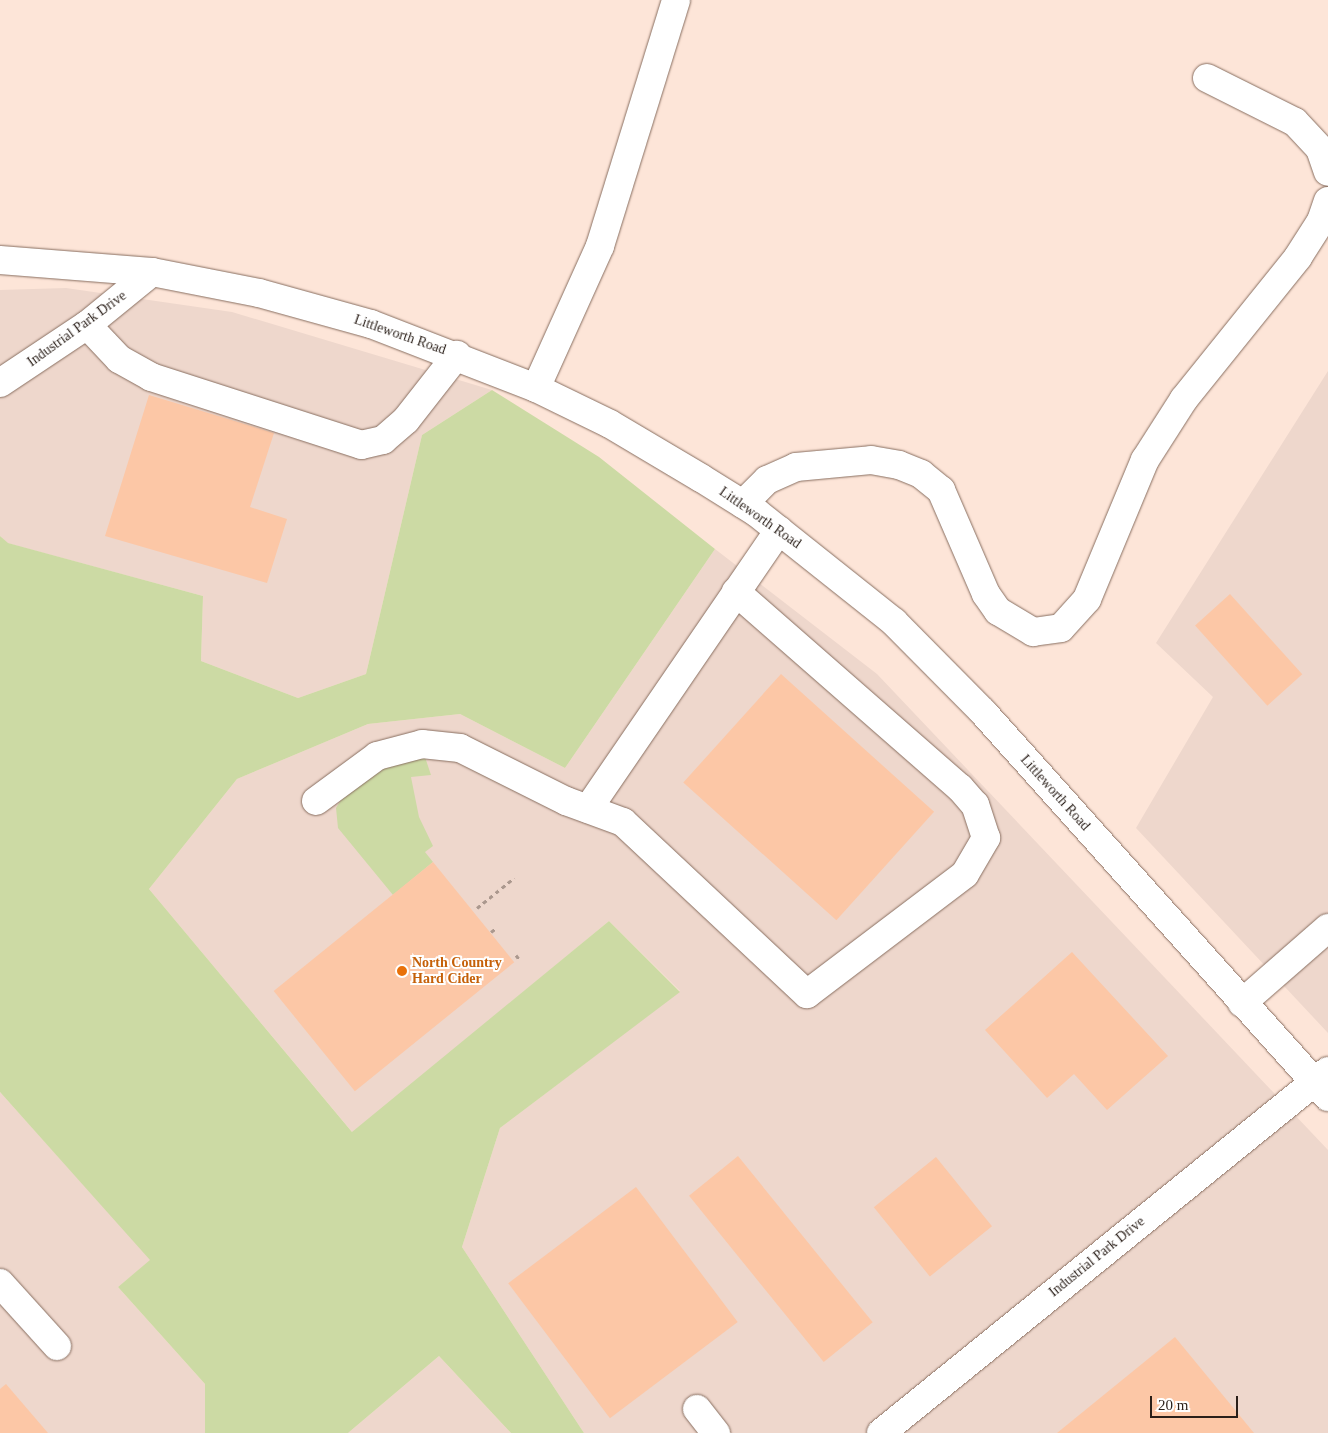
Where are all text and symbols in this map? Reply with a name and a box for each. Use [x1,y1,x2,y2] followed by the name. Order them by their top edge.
[24,287,130,371] street label: Industrial Park Drive
[352,311,448,359] street label: Littleworth Road
[716,484,804,552] street label: Littleworth Road
[1017,752,1093,834] street label: Littleworth Road
[412,955,502,988] place label: North Country Hard Cider
[396,965,408,977] marker: North Country Hard Cider
[1046,1213,1148,1301] street label: Industrial Park Drive
[1153,1386,1240,1418] scale bar
[1158,1397,1188,1413] text: 20 m

